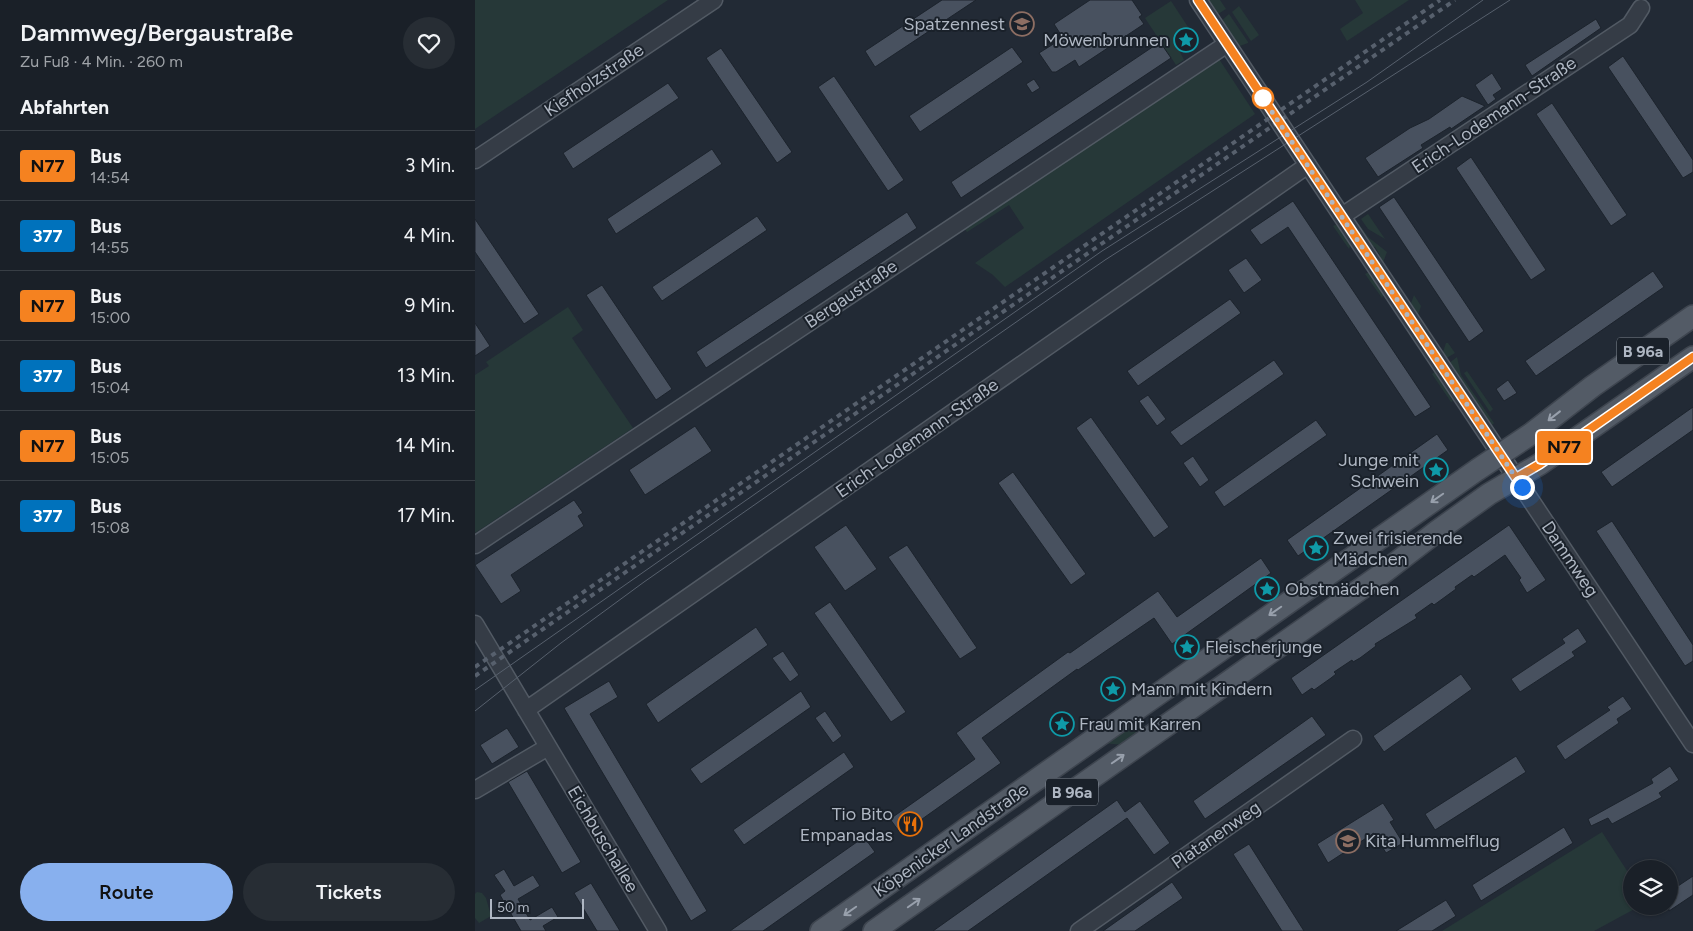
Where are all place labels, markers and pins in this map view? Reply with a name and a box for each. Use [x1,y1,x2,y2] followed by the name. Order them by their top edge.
[1009,11,1035,37] school or university icon: Spatzennest
[904,13,1005,35] place label: Spatzennest
[1173,27,1199,53] place icon: Möwenbrunnen
[1043,29,1169,51] place label: Möwenbrunnen
[1252,87,1274,109] unlabelled marker
[1339,449,1419,492] place label: Junge mit Schwein
[1423,457,1449,483] place icon: Junge mit Schwein
[1333,527,1463,570] place label: Zwei frisierende Mädchen
[1303,535,1329,561] place icon: Zwei frisierende Mädchen
[1254,576,1280,602] place icon: Obstmädchen
[1285,578,1399,600] place label: Obstmädchen
[1174,634,1200,660] place icon: Fleischerjunge
[1205,636,1322,658] place label: Fleischerjunge
[1100,676,1126,702] place icon: Mann mit Kindern
[1131,678,1272,700] place label: Mann mit Kindern
[1049,711,1075,737] place icon: Frau mit Karren
[1079,713,1201,735] place label: Frau mit Karren
[800,803,893,846] place label: Tio Bito Empanadas
[897,811,923,837] restaurant icon: Tio Bito Empanadas
[1335,828,1361,854] school or university icon: Kita Hummelflug
[1365,830,1500,852] place label: Kita Hummelflug

